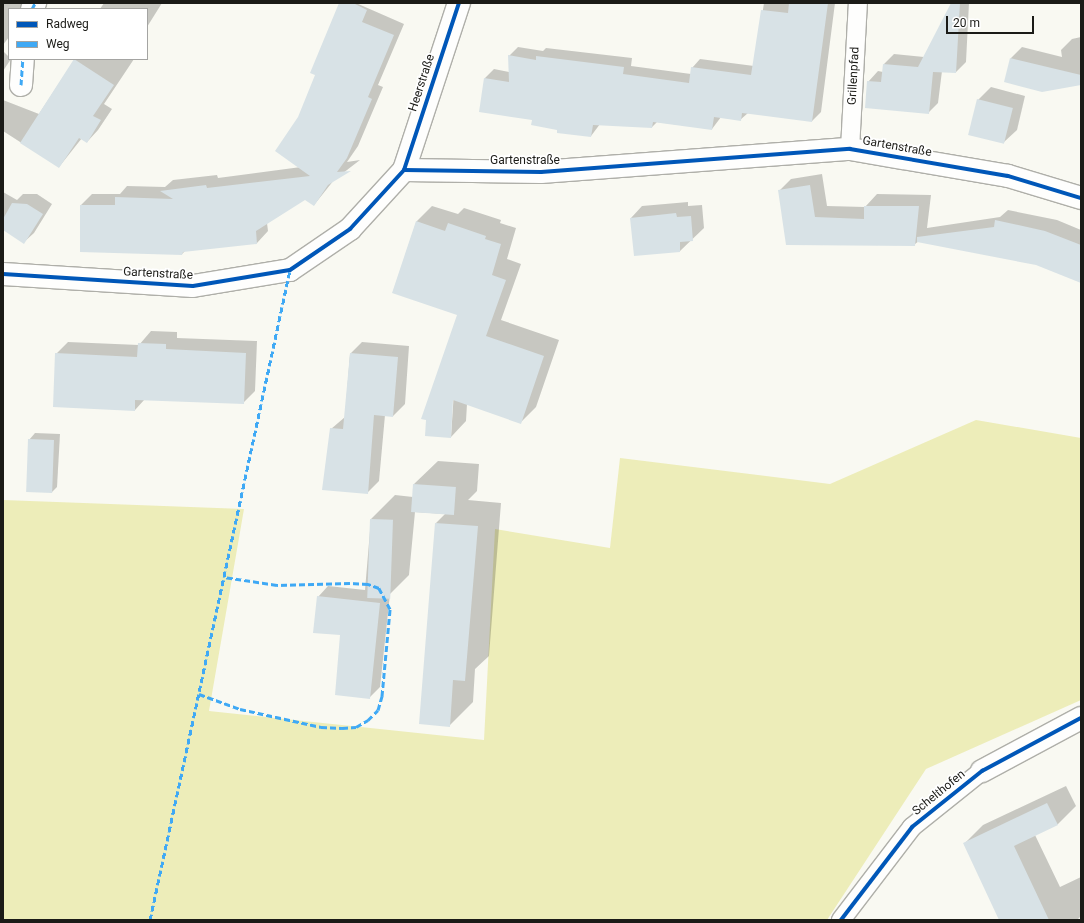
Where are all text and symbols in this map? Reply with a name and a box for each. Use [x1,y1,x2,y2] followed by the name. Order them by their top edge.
[8,8,148,60] legend
[948,8,1036,34] scale bar
[953,16,980,30] text: 20 m
[46,17,89,31] text: Radweg
[46,37,70,51] text: Weg
[845,47,863,105] street label: Grillenpfad
[406,53,438,113] street label: Heerstraße
[861,134,933,160] street label: Gartenstraße
[490,154,560,168] street label: Gartenstraße
[123,265,193,283] street label: Gartenstraße
[910,767,968,819] street label: Schelthofen

